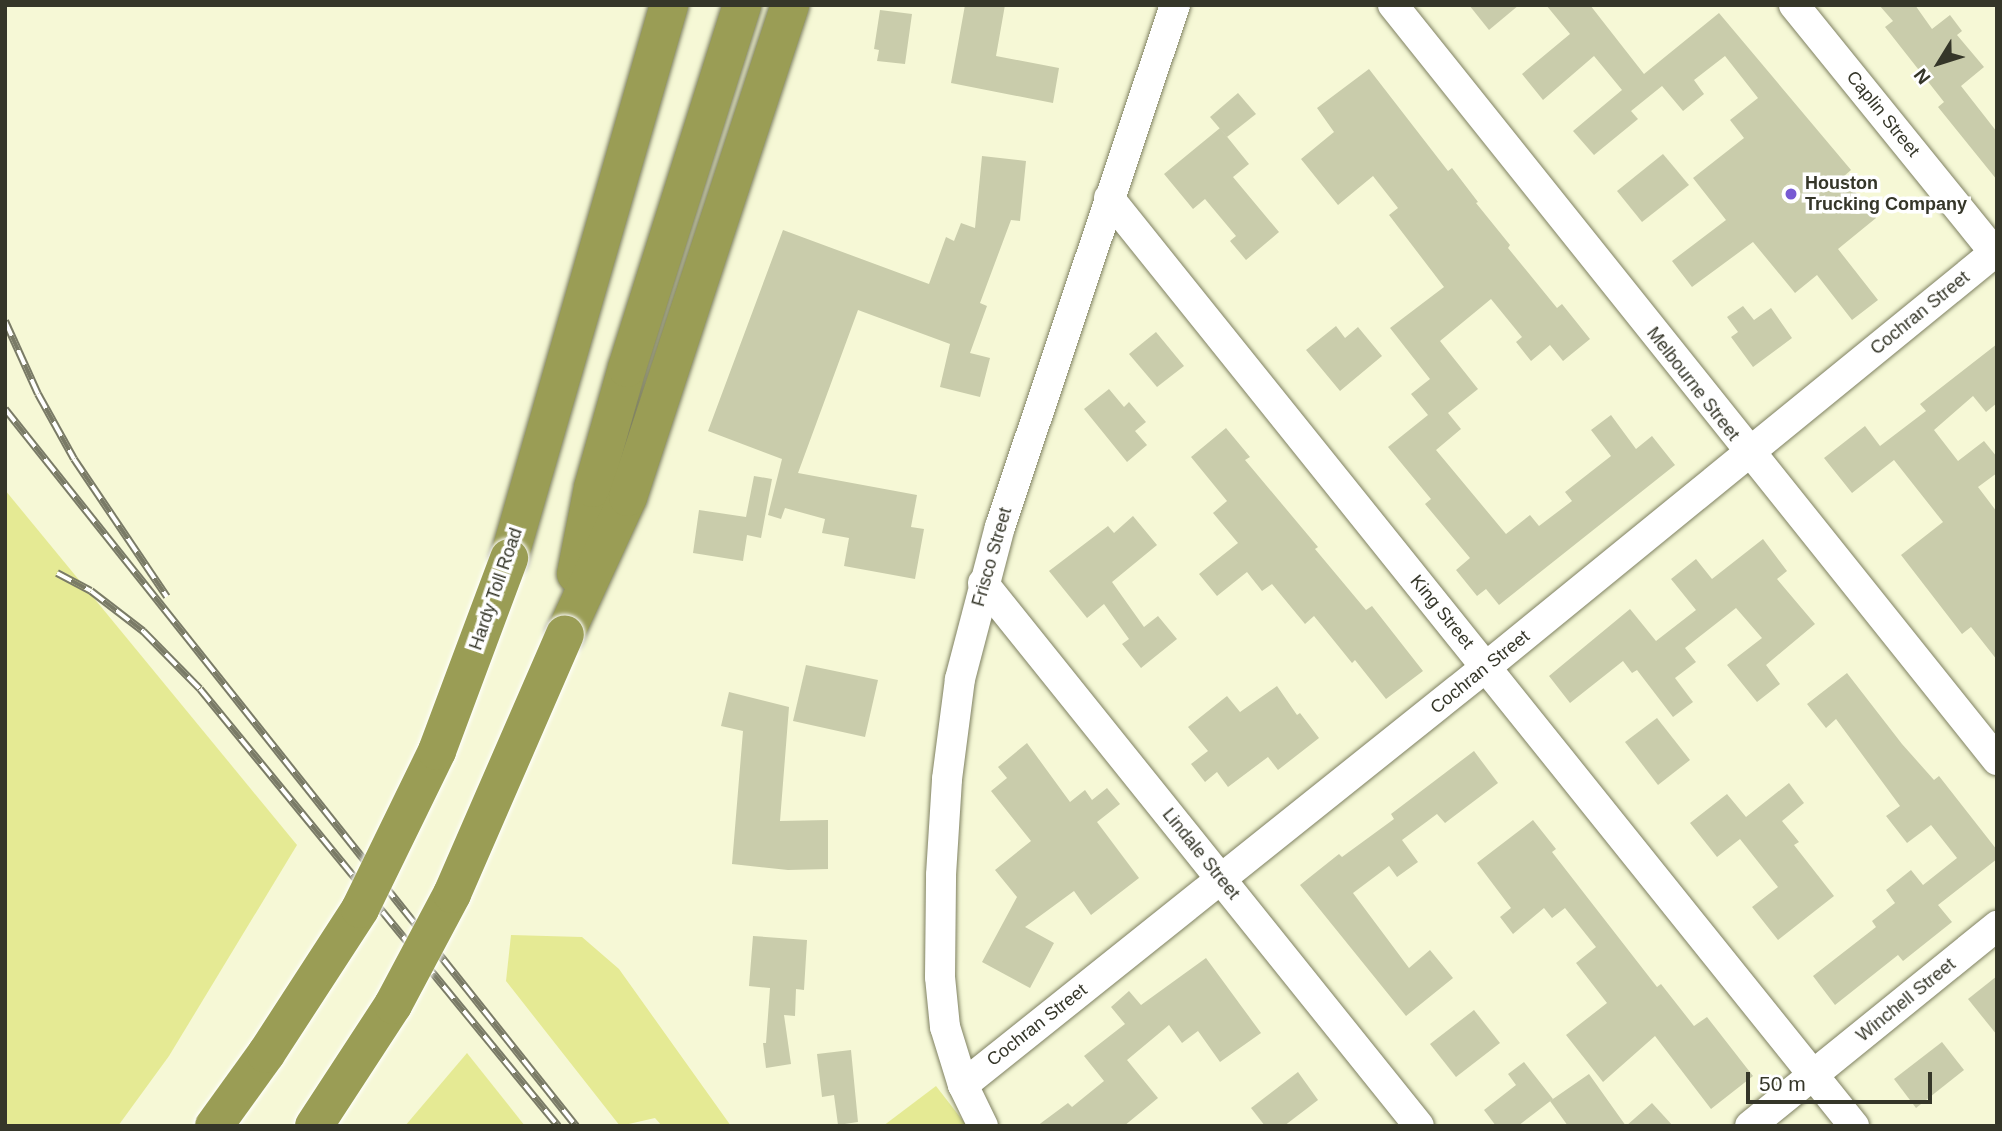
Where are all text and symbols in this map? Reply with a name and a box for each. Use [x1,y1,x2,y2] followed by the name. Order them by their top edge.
[1904,28,1974,98] north arrow
[1910,64,1935,88] text: N
[1842,67,1924,161] street label: Caplin Street
[1805,173,1967,216] place label: Houston Trucking Company
[1783,186,1799,202] marker: Houston Trucking Company
[1866,267,1974,359] street label: Cochran Street
[1642,323,1744,445] street label: Melbourne Street
[968,505,1016,609] street label: Frisco Street
[465,525,527,653] street label: Hardy Toll Road
[1406,571,1478,653] street label: King Street
[1426,626,1534,718] street label: Cochran Street
[1158,804,1244,904] street label: Lindale Street
[1852,954,1960,1046] street label: Winchell Street
[983,979,1091,1071] street label: Cochran Street
[1750,1058,1936,1102] scale bar
[1759,1072,1806,1095] text: 50 m

